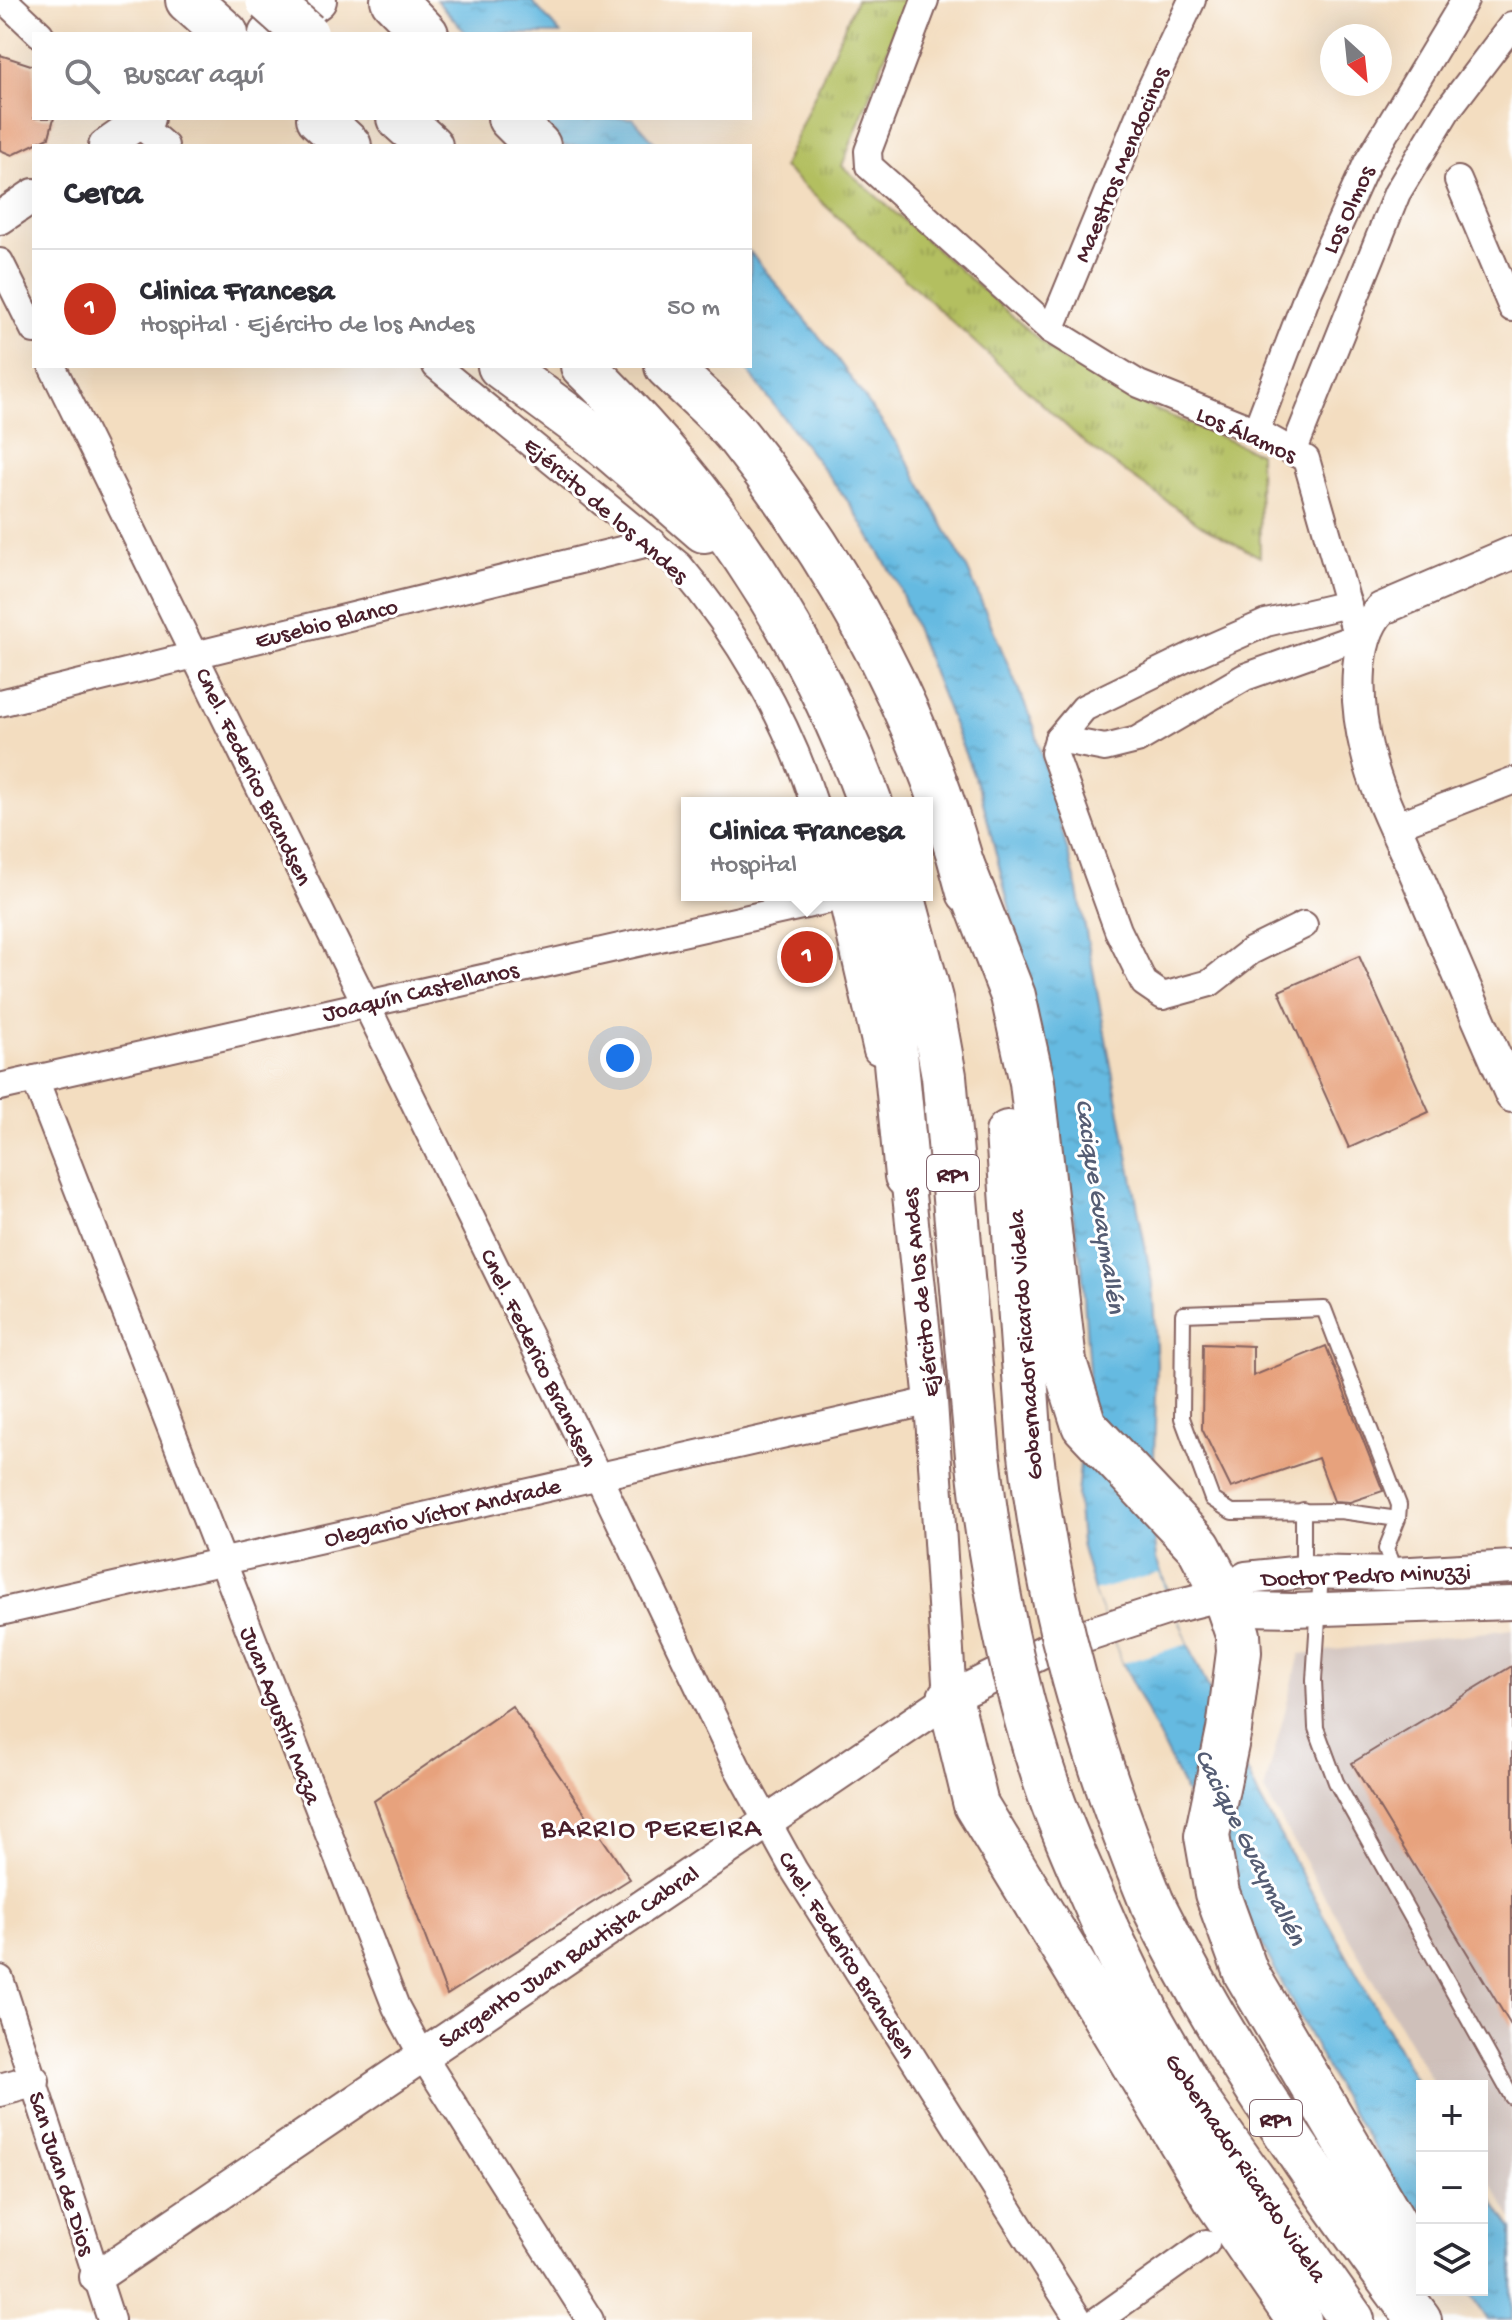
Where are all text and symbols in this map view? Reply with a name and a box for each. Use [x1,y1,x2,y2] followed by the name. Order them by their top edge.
[1320,24,1392,96] north arrow
[32,32,752,120] search box
[60,54,104,98] icon: search
[124,59,264,94] text: Buscar aquí
[1069,62,1178,267] street label: Maestros Mendocinos
[1317,161,1384,259] street label: Los Olmos
[64,176,142,216] text: Cerca
[140,276,334,311] text: Clinica Francesa
[85,294,95,325] text: 1
[667,294,720,325] text: 50 m
[140,311,474,342] text: Hospital · Ejército de los Andes
[1191,401,1301,472] street label: Los Álamos
[516,432,694,592] street label: Ejército de los Andes
[252,594,401,657] street label: Eusebio Blanco
[187,664,317,892] street label: Cnel. Federico Brandsen
[681,797,933,901] popup
[710,816,904,851] text: Clinica Francesa
[710,851,797,882] text: Hospital
[781,927,833,987] pin: 1
[320,956,523,1030] street label: Joaquín Castellanos
[600,1038,640,1078] your location
[1065,1097,1130,1317] water label: Cacique Guaymallén
[927,1155,979,1191] road number: RP1
[897,1186,948,1398] street label: Ejército de los Andes
[1004,1208,1051,1481] street label: Gobernador Ricardo Videla
[472,1245,602,1473] street label: Cnel. Federico Brandsen
[322,1473,565,1556] street label: Olegario Víctor Andrade
[1259,1559,1472,1596] street label: Doctor Pedro Minuzzi
[231,1623,326,1810] street label: Juan Agustín Maza
[1185,1745,1311,1952] water label: Cacique Guaymallén
[540,1814,763,1847] district label: BARRIO PEREIRA
[770,1847,921,2065] street label: Cnel. Federico Brandsen
[434,1861,706,2057] street label: Sargento Juan Bautista Cabral
[1157,2049,1332,2290] street label: Gobernador Ricardo Videla
[1416,2080,1488,2296] map controls
[1416,2080,1488,2152] button: +
[20,2089,100,2261] street label: San Juan de Dios
[1250,2100,1302,2136] road number: RP1
[1416,2152,1488,2224] button: −
[1416,2224,1488,2296] button: layers

